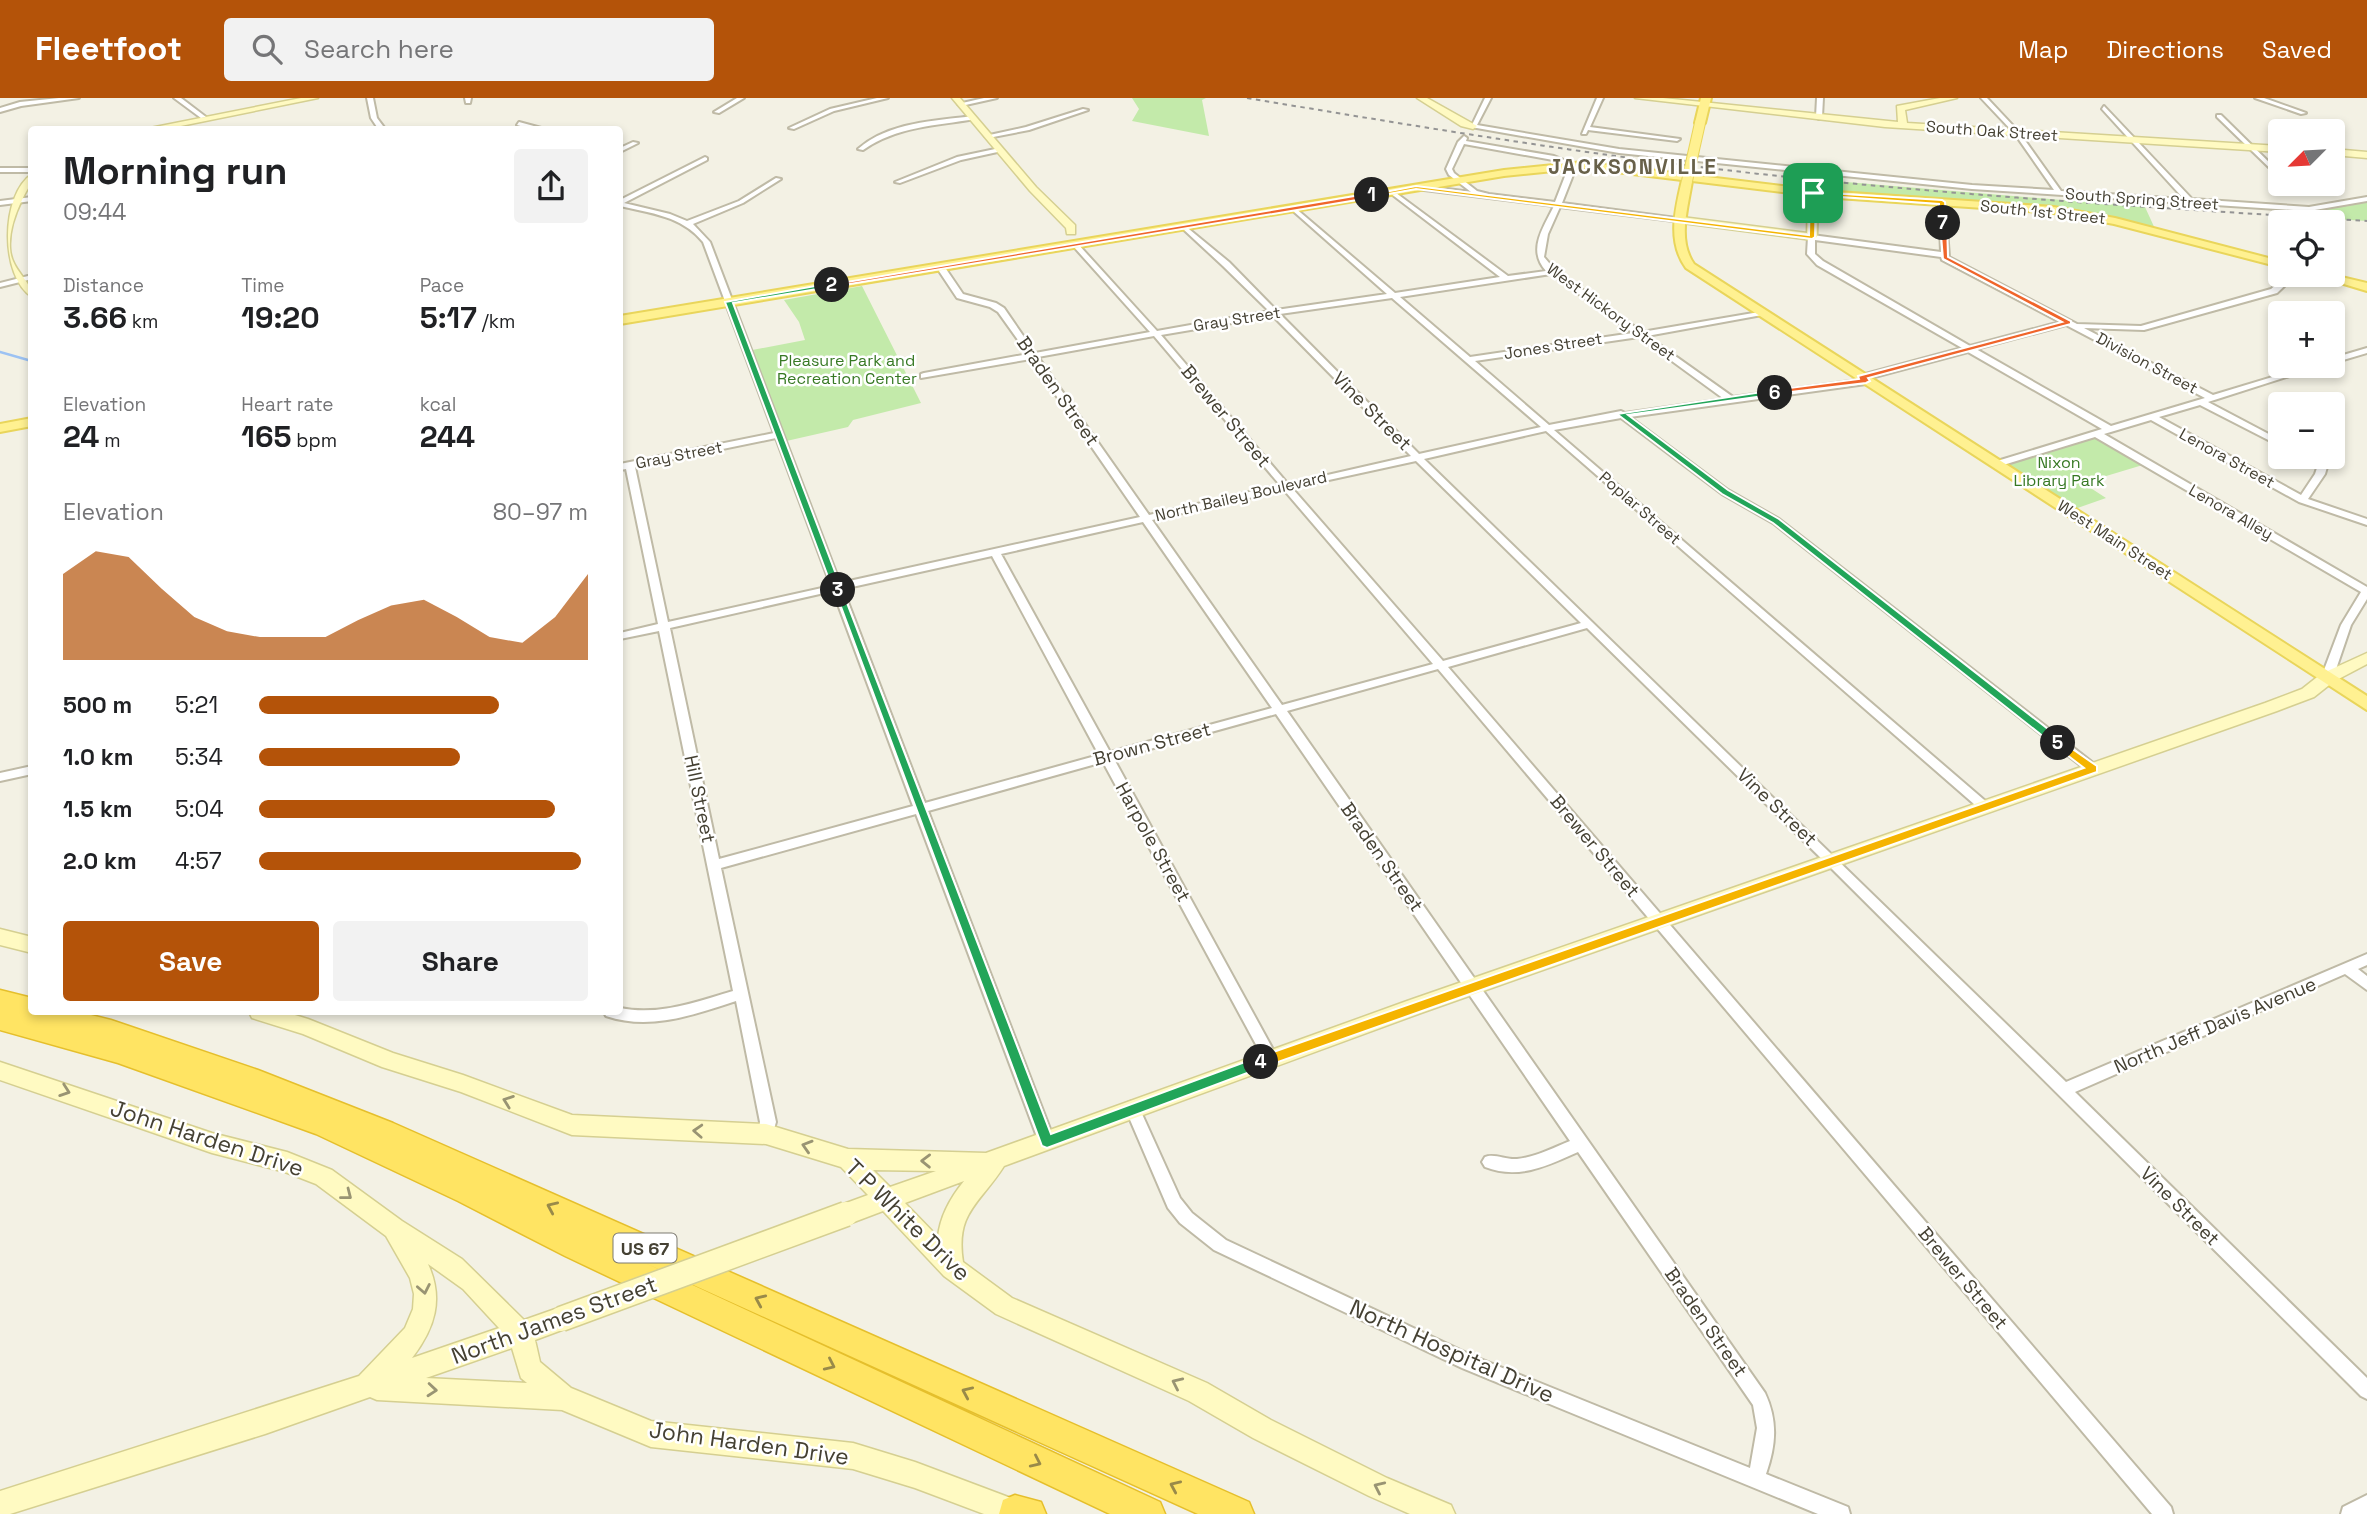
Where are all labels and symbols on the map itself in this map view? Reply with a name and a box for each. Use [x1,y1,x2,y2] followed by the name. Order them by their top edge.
[1925,116,2059,146] street label: South Oak Street
[2268,119,2345,196] north arrow
[1548,153,1718,180] district label: JACKSONVILLE
[1783,163,1843,223] pin
[1354,178,1390,212] pin: 1
[2065,183,2219,215] street label: South Spring Street
[1979,195,2107,229] street label: South 1st Street
[1926,206,1960,240] pin: 7
[1543,258,1679,366] street label: West Hickory Street
[814,268,850,302] pin: 2
[1192,302,1282,336] street label: Gray Street
[2093,327,2201,399] street label: Division Street
[1502,328,1604,364] street label: Jones Street
[1011,331,1105,451] street label: Braden Street
[777,350,917,389] park label: Pleasure Park and Recreation Center
[1176,359,1276,473] street label: Brewer Street
[1327,366,1417,456] street label: Vine Street
[1758,376,1792,410] pin: 6
[2176,423,2278,493] street label: Lenora Street
[634,436,724,474] street label: Gray Street
[2013,452,2105,491] park label: Nixon Library Park
[1153,466,1329,526] street label: North Bailey Boulevard
[1595,467,1685,549] street label: Poplar Street
[2185,479,2277,545] street label: Lenora Alley
[2054,495,2176,585] street label: West Main Street
[820,573,856,608] pin: 3
[1090,716,1214,772] street label: Brown Street
[2040,726,2076,760] pin: 5
[678,753,722,845] street label: Hill Street
[1732,762,1822,852] street label: Vine Street
[1110,778,1196,906] street label: Harpole Street
[1545,789,1645,903] street label: Brewer Street
[1335,797,1429,917] street label: Braden Street
[2110,971,2320,1079] street label: North Jeff Davis Avenue
[1244,1044,1278,1080] pin: 4
[59,1083,71,1098] one-way arrow
[107,1093,307,1183] street label: John Harden Drive
[503,1095,515,1109] one-way arrow
[692,1123,703,1138] one-way arrow
[802,1139,814,1154] one-way arrow
[839,1153,977,1287] street label: T P White Drive
[921,1153,932,1168] one-way arrow
[2135,1161,2225,1251] street label: Vine Street
[339,1186,351,1199] one-way arrow
[547,1201,559,1215] one-way arrow
[1913,1221,2013,1335] street label: Brewer Street
[614,1233,676,1262] road number: US 67
[1659,1262,1753,1382] street label: Braden Street
[447,1269,661,1371] street label: North James Street
[416,1283,431,1295] one-way arrow
[1345,1292,1559,1410] street label: North Hospital Drive
[755,1294,767,1308] one-way arrow
[823,1357,835,1371] one-way arrow
[1172,1377,1184,1391] one-way arrow
[426,1383,438,1398] one-way arrow
[962,1386,975,1400] one-way arrow
[647,1414,851,1472] street label: John Harden Drive
[1029,1453,1041,1467] one-way arrow
[1170,1480,1182,1494] one-way arrow
[1374,1481,1386,1495] one-way arrow

